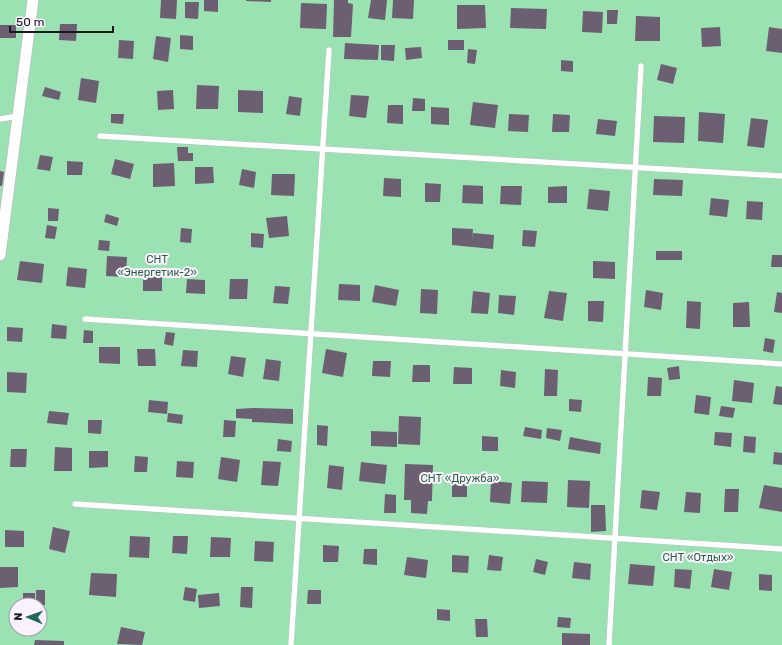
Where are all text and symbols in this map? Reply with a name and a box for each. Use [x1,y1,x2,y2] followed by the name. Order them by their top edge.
[10,8,113,34] scale bar
[16,15,44,29] text: 50 m
[117,253,197,279] park label: СНТ «Энергетик-2»
[420,472,500,485] park label: СНТ «Дружба»
[662,551,734,564] park label: СНТ «Отдых»
[8,597,48,637] north arrow
[12,612,25,621] text: N

